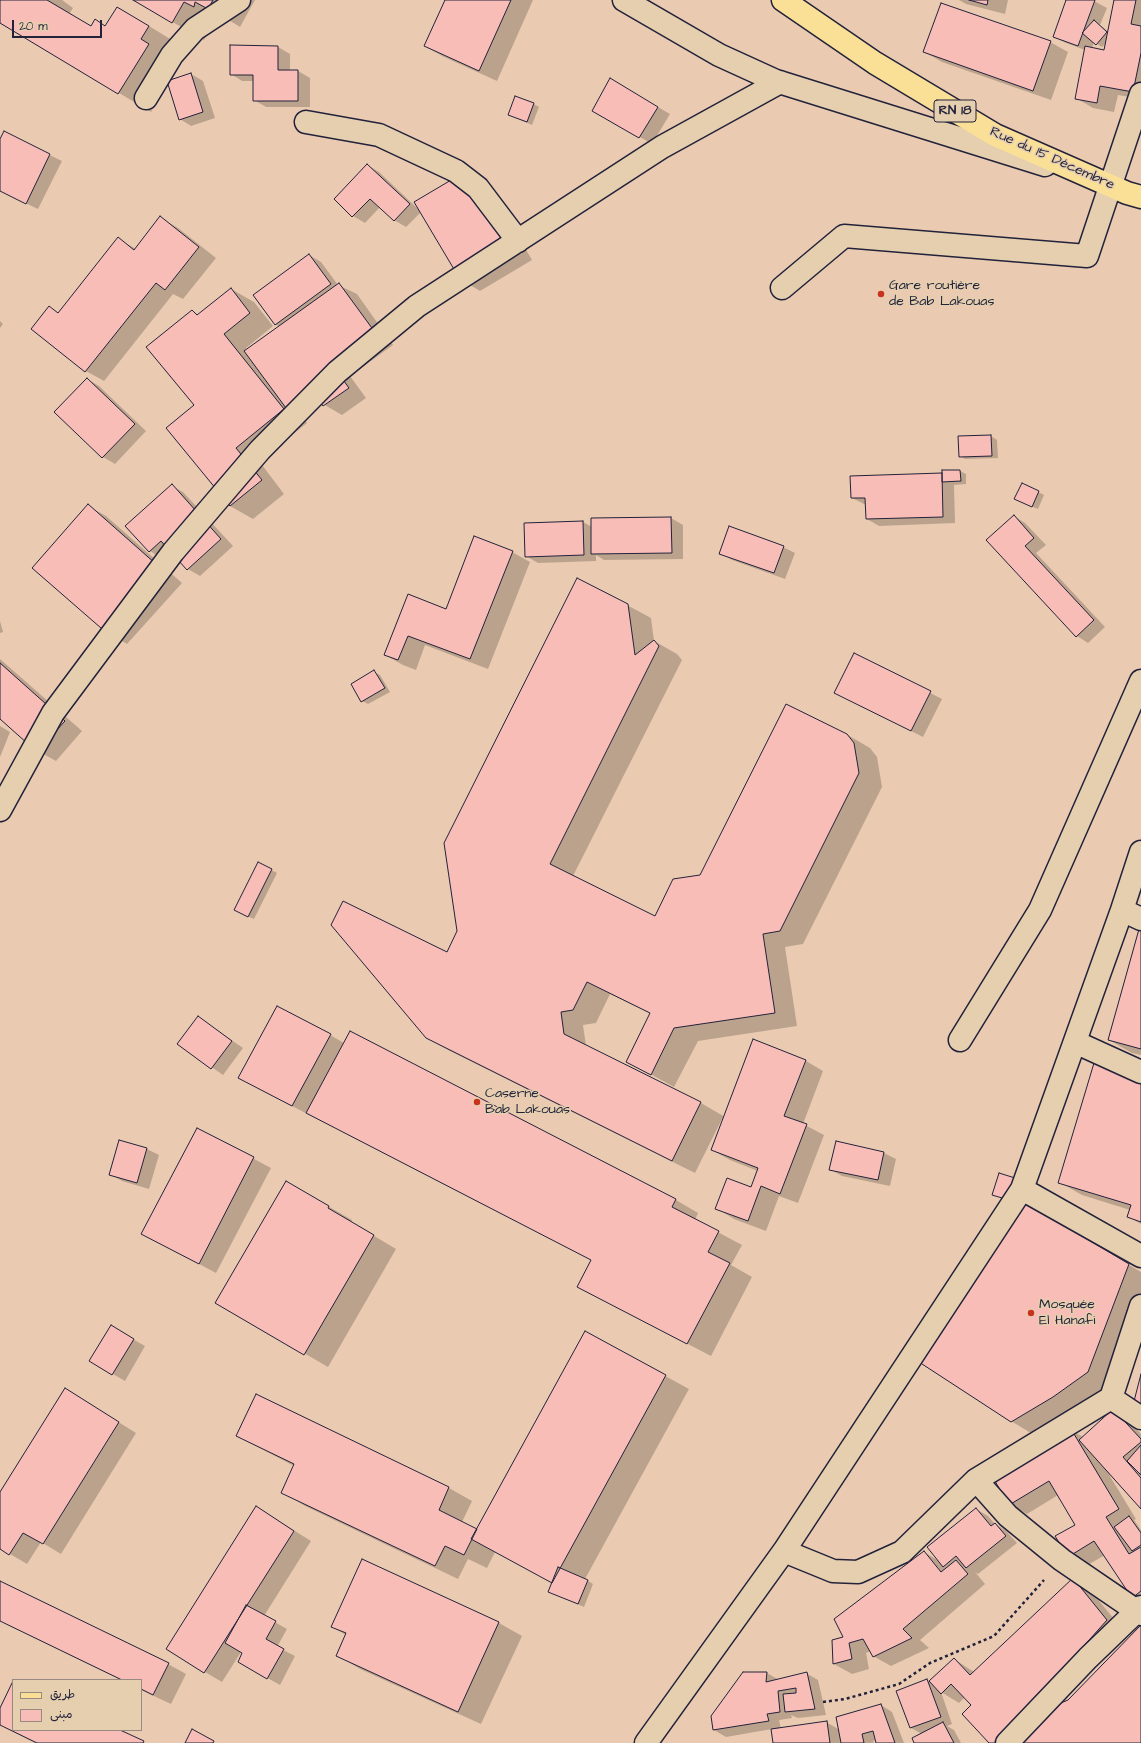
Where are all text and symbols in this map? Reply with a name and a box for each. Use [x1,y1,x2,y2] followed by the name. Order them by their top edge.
[14,12,104,38] scale bar
[19,18,48,35] text: 20 m
[934,100,976,122] road number: RN 18
[987,124,1117,194] street label: Rue du 15 Décembre
[889,278,994,310] place label: Gare routière de Bab Lakouas
[876,289,886,299] marker: Gare routière de Bab Lakouas
[485,1086,570,1118] place label: Caserne Bab Lakouas
[472,1097,482,1107] marker: Caserne Bab Lakouas
[1039,1297,1095,1330] place label: Mosquée El Hanafi
[1026,1308,1036,1318] marker: Mosquée El Hanafi
[12,1679,142,1731] legend
[50,1686,75,1703] text: طريق
[50,1706,73,1723] text: مبنى

